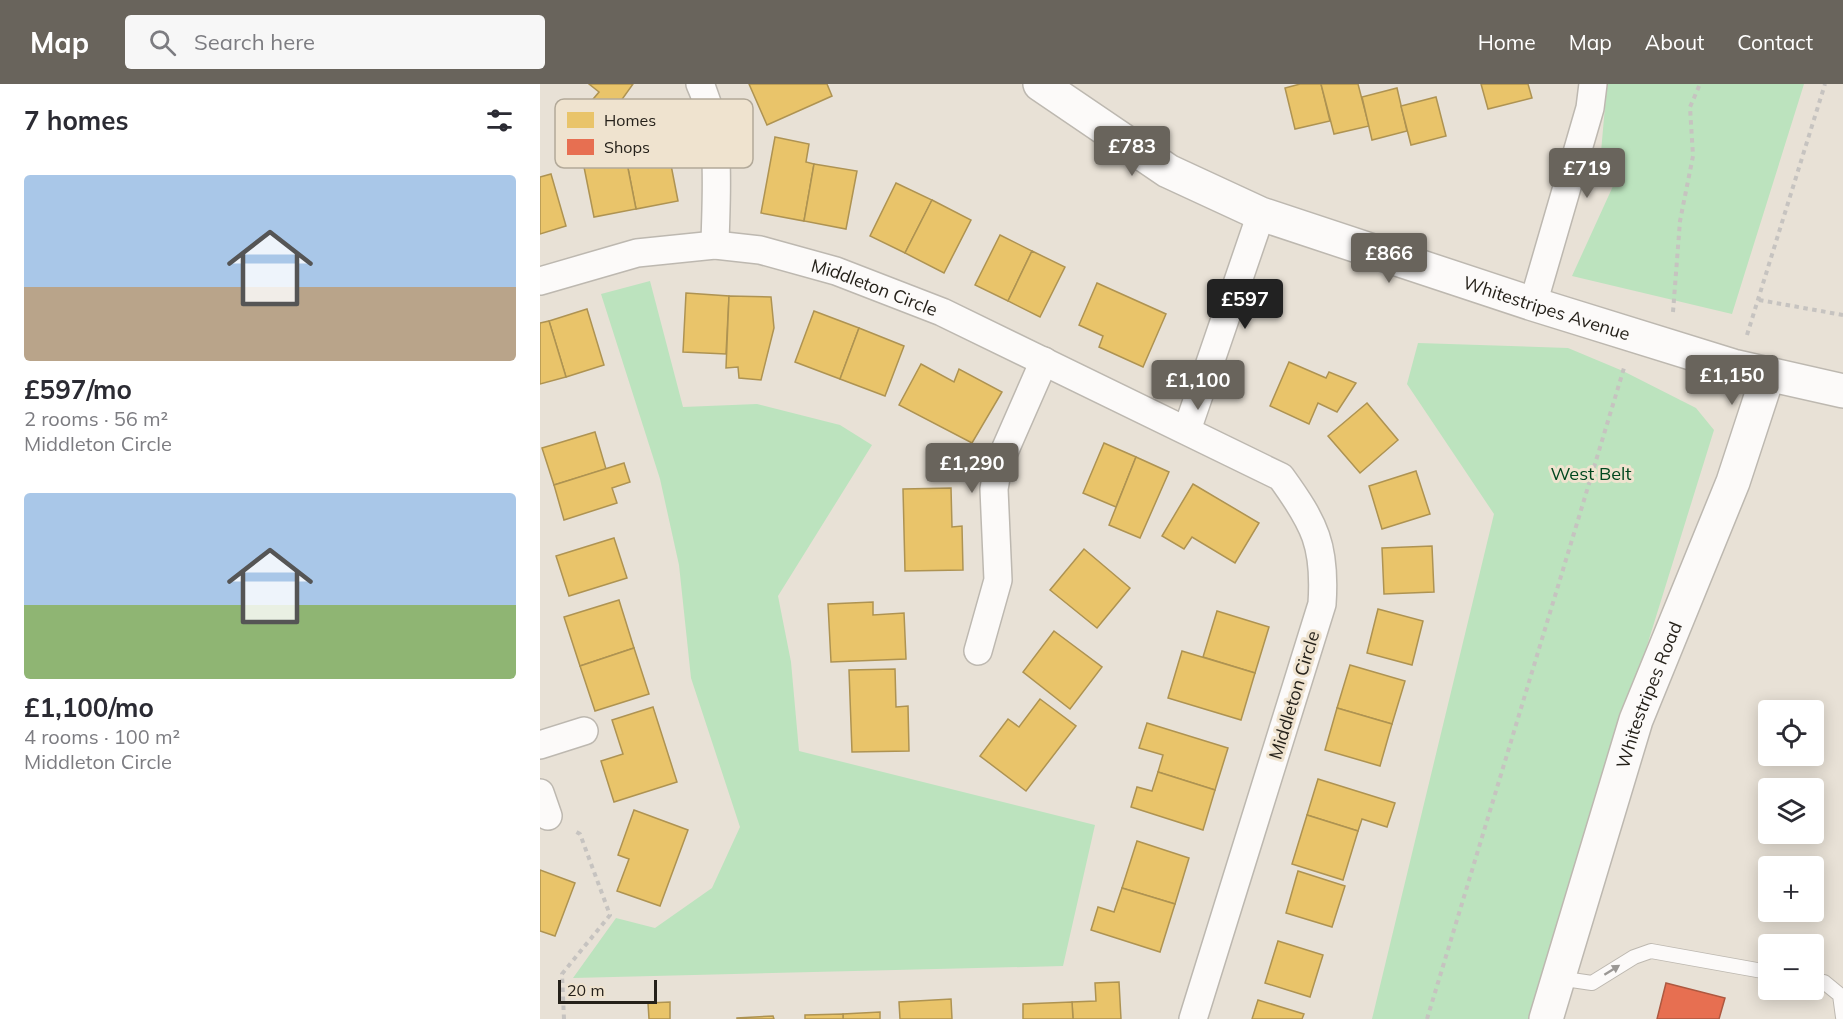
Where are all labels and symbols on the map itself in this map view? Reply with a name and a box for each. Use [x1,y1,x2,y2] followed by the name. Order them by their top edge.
[555,99,753,168] legend
[604,110,656,130] text: Homes
[1096,126,1168,177] pin: £783
[604,137,650,157] text: Shops
[1551,148,1623,199] pin: £719
[1353,233,1425,284] pin: £866
[809,253,941,321] street label: Middleton Circle
[1460,270,1633,345] street label: Whitestripes Avenue
[1209,279,1281,330] pin: £597
[1683,355,1781,406] pin: £1,150
[1149,360,1247,411] pin: £1,100
[923,443,1021,494] pin: £1,290
[1550,462,1632,485] park label: West Belt
[1611,618,1686,771] street label: Whitestripes Road
[1264,628,1324,762] street label: Middleton Circle
[1604,965,1621,976] one-way arrow
[558,977,657,1004] scale bar

